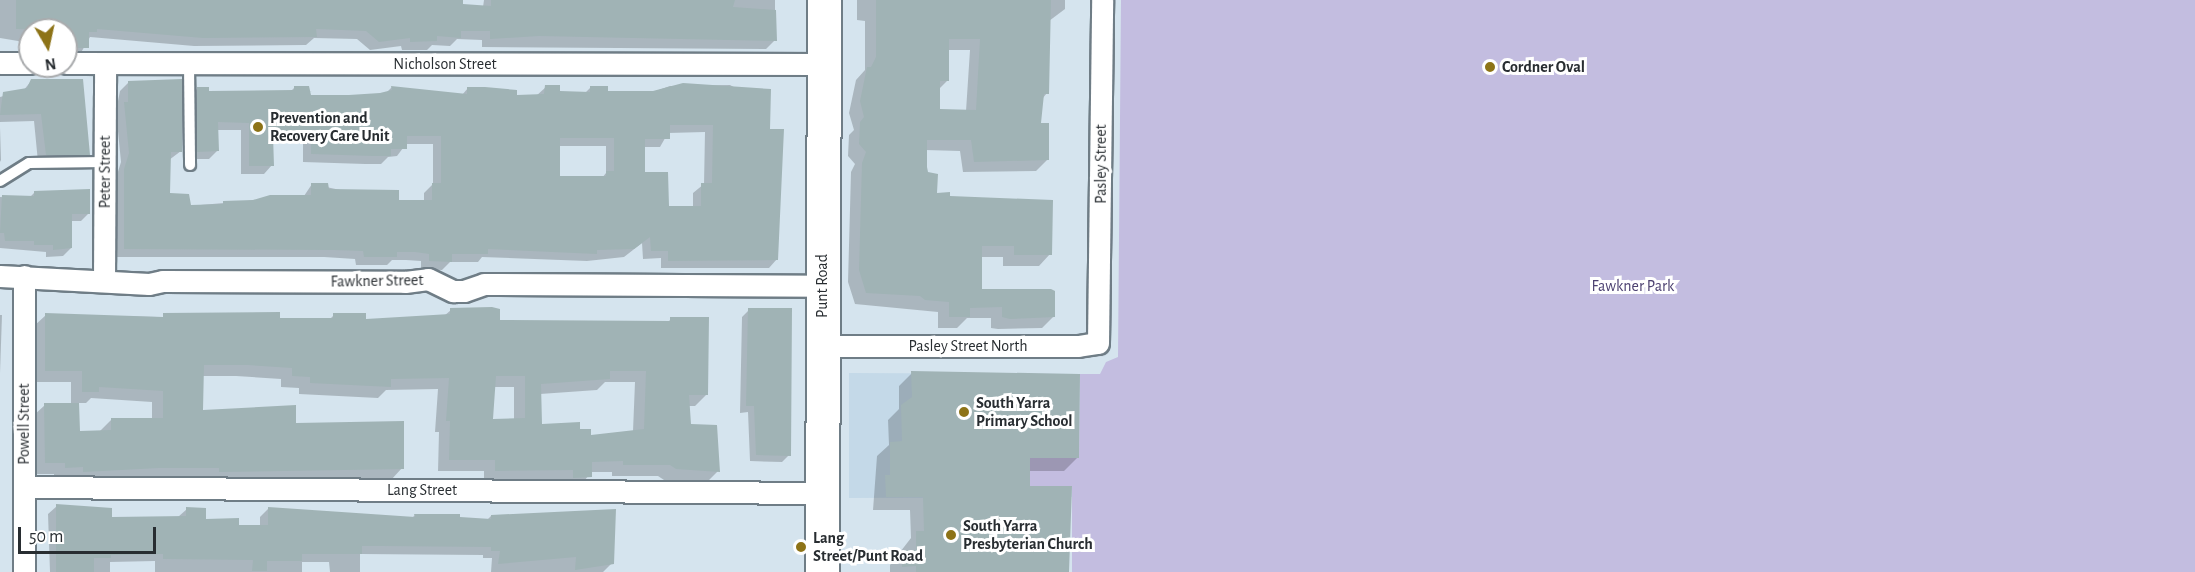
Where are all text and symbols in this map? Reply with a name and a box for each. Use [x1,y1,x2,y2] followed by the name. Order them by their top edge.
[18,18,78,78] north arrow
[393,54,497,74] street label: Nicholson Street
[44,55,57,73] text: N
[1502,57,1585,77] place label: Cordner Oval
[1483,60,1497,74] marker: Cordner Oval
[270,108,389,146] place label: Prevention and Recovery Care Unit
[251,120,265,134] marker: Prevention and Recovery Care Unit
[1091,124,1111,204] street label: Pasley Street
[95,136,115,208] street label: Peter Street
[812,254,832,318] street label: Punt Road
[330,271,424,291] street label: Fawkner Street
[1592,276,1674,296] park label: Fawkner Park
[908,336,1028,356] street label: Pasley Street North
[14,383,34,465] street label: Powell Street
[976,393,1073,431] place label: South Yarra Primary School
[957,405,971,419] marker: South Yarra Primary School
[387,480,457,500] street label: Lang Street
[21,515,159,553] scale bar
[963,516,1093,554] place label: South Yarra Presbyterian Church
[29,528,63,546] text: 50 m
[813,528,923,566] place label: Lang Street/Punt Road
[944,528,958,542] marker: South Yarra Presbyterian Church
[794,540,808,554] marker: Lang Street/Punt Road

